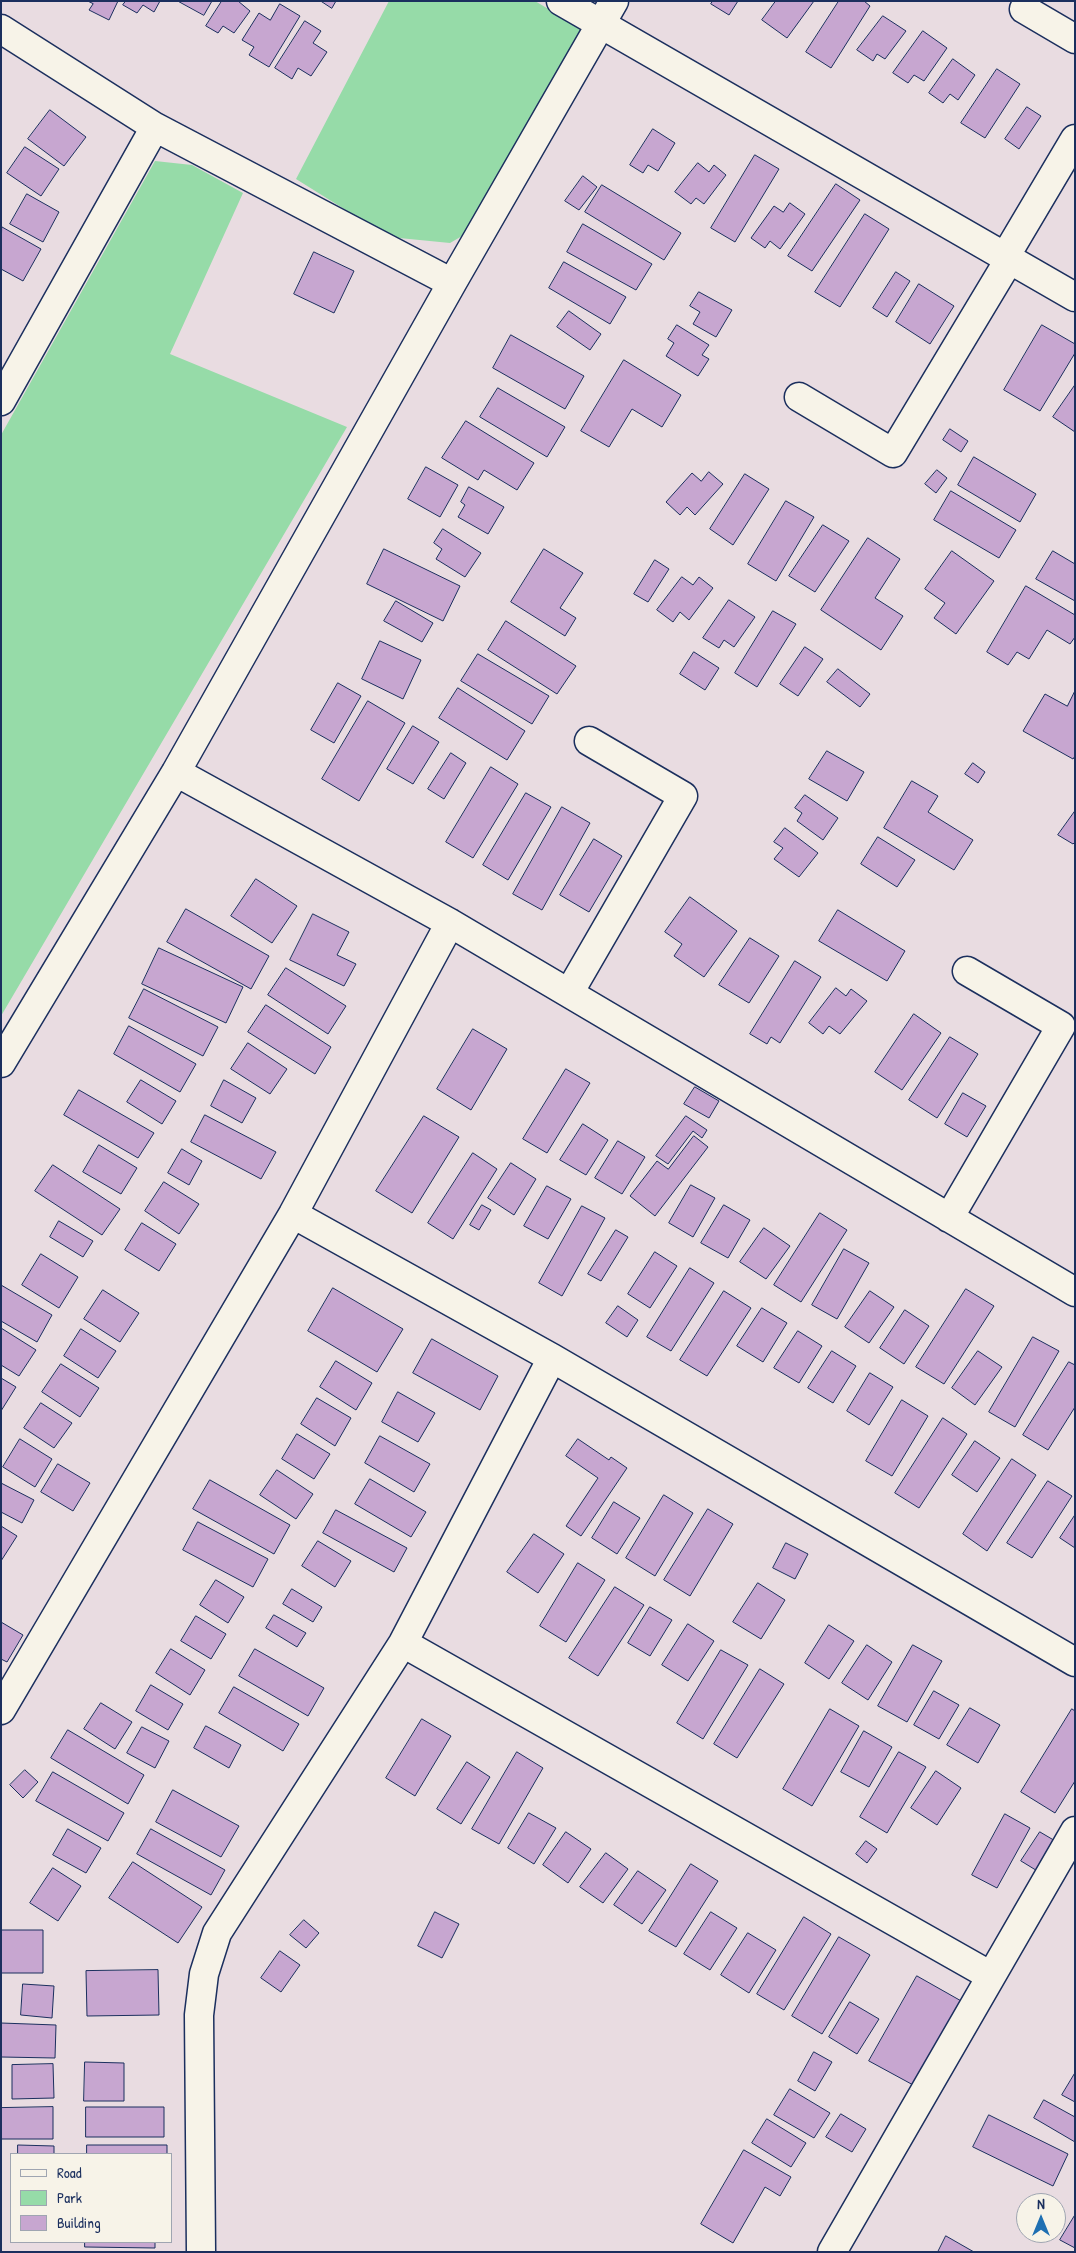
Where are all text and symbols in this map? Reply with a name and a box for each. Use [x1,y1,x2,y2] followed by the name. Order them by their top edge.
[10,2153,172,2243] legend
[57,2162,82,2183] text: Road
[57,2187,82,2208] text: Park
[1016,2193,1066,2243] north arrow
[1037,2194,1045,2213] text: N
[57,2212,101,2233] text: Building

